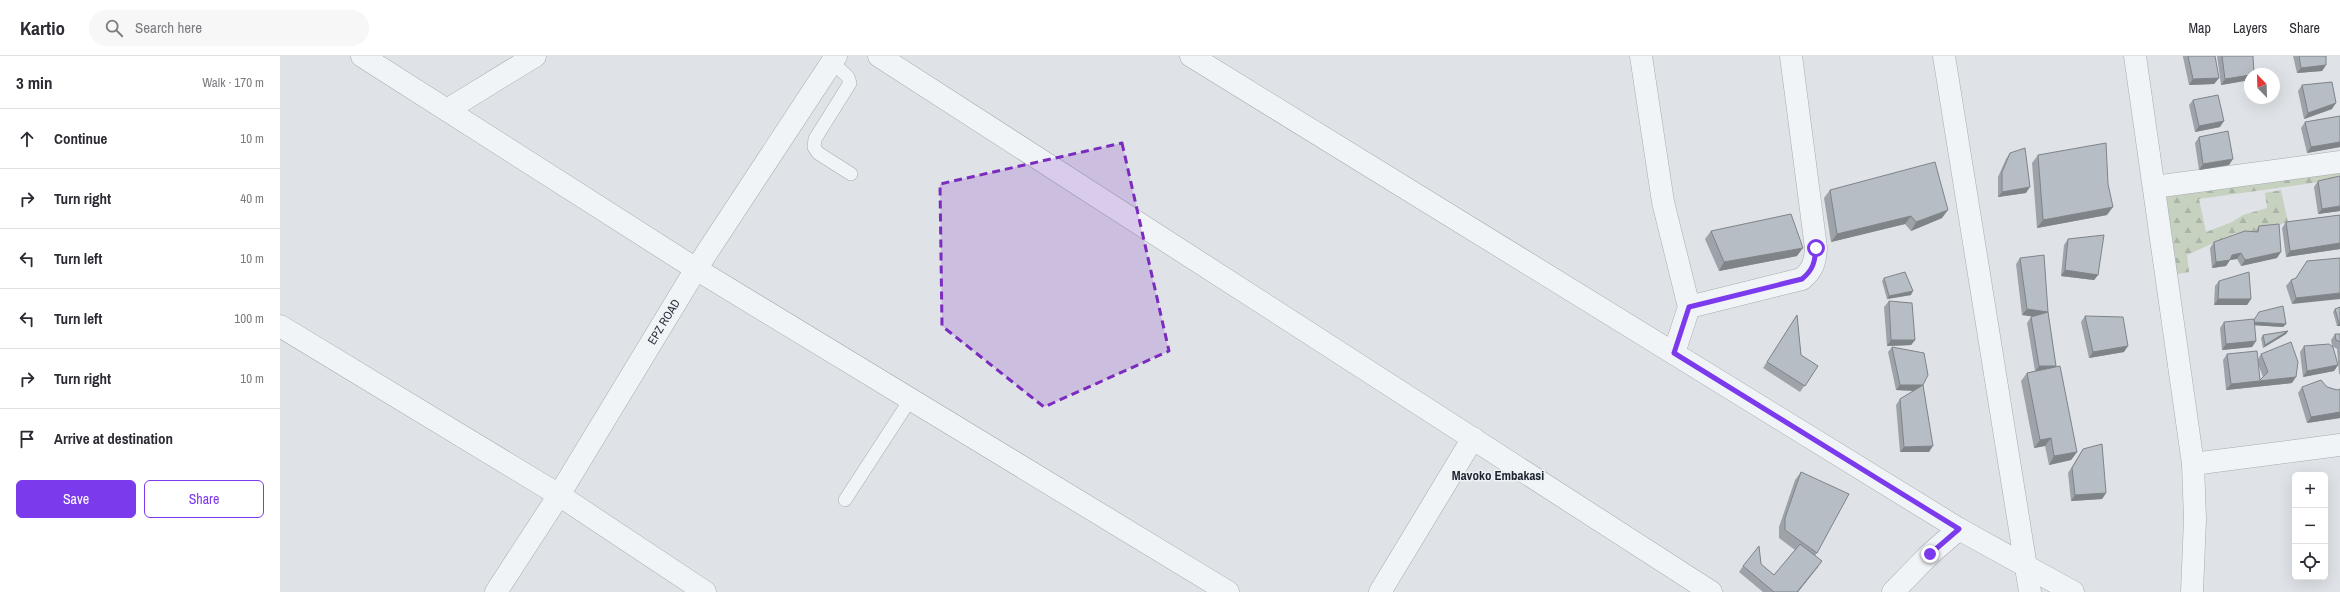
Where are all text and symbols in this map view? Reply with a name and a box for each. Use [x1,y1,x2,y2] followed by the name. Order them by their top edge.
[89,10,369,46] search box
[20,15,65,41] text: Kartio
[103,17,125,39] icon: search
[135,17,202,38] text: Search here
[2189,19,2211,37] text: Map
[2233,19,2267,37] text: Layers
[2289,19,2320,37] text: Share
[2244,68,2280,104] north arrow
[16,71,52,94] text: 3 min
[202,74,264,91] text: Walk · 170 m
[16,128,38,150] icon: ahead
[54,128,107,149] text: Continue
[240,130,264,147] text: 10 m
[16,188,38,210] icon: right
[54,188,111,209] text: Turn right
[240,190,264,207] text: 40 m
[1807,239,1825,257] route start
[16,248,38,270] icon: left
[54,248,102,269] text: Turn left
[240,250,264,267] text: 10 m
[644,296,684,348] street label: EPZ ROAD
[16,308,38,330] icon: left
[54,308,102,329] text: Turn left
[234,310,264,327] text: 100 m
[16,368,38,390] icon: right
[54,368,111,389] text: Turn right
[240,370,264,387] text: 10 m
[16,428,38,450] icon: arrive
[54,428,173,449] text: Arrive at destination
[1452,467,1544,484] district label: Mavoko Embakasi
[2292,472,2328,580] map controls
[2292,472,2328,508] button: +
[16,480,136,518] button: Save
[144,480,264,518] button: Share
[2292,508,2328,544] button: −
[2292,544,2328,580] button: locate
[1921,545,1939,563] route end

